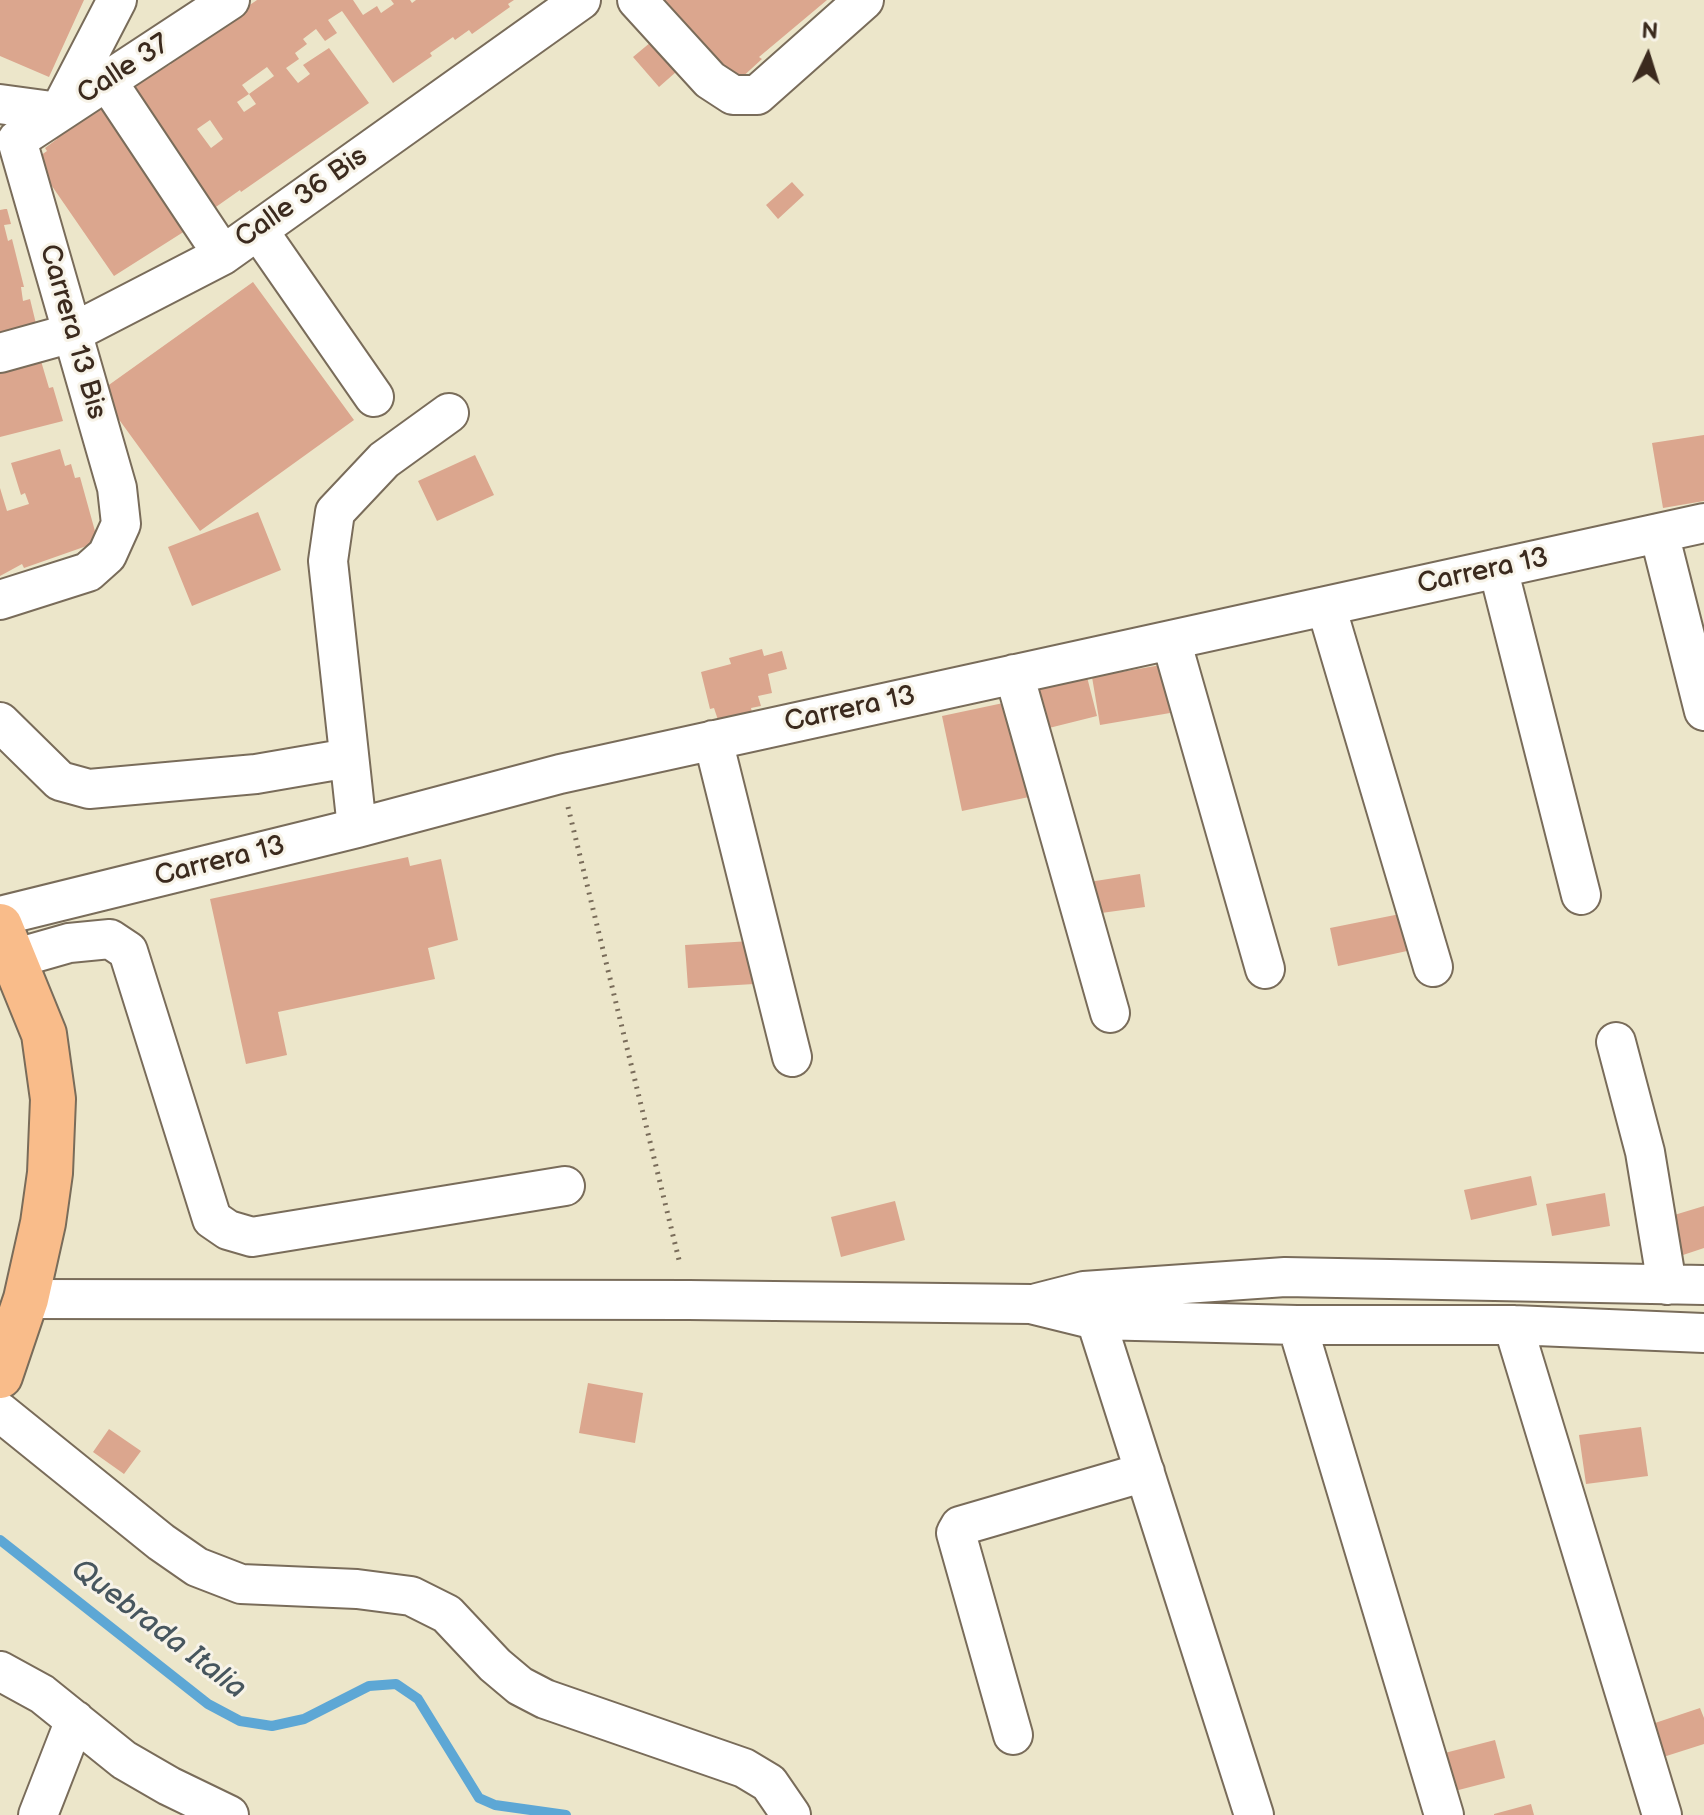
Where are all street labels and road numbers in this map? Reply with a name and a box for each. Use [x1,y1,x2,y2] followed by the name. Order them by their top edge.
[72,28,176,112] street label: Calle 37
[229,140,375,256] street label: Calle 36 Bis
[31,241,113,423] street label: Carrera 13 Bis
[1414,542,1552,602] street label: Carrera 13
[781,680,919,740] street label: Carrera 13
[151,830,289,894] street label: Carrera 13

